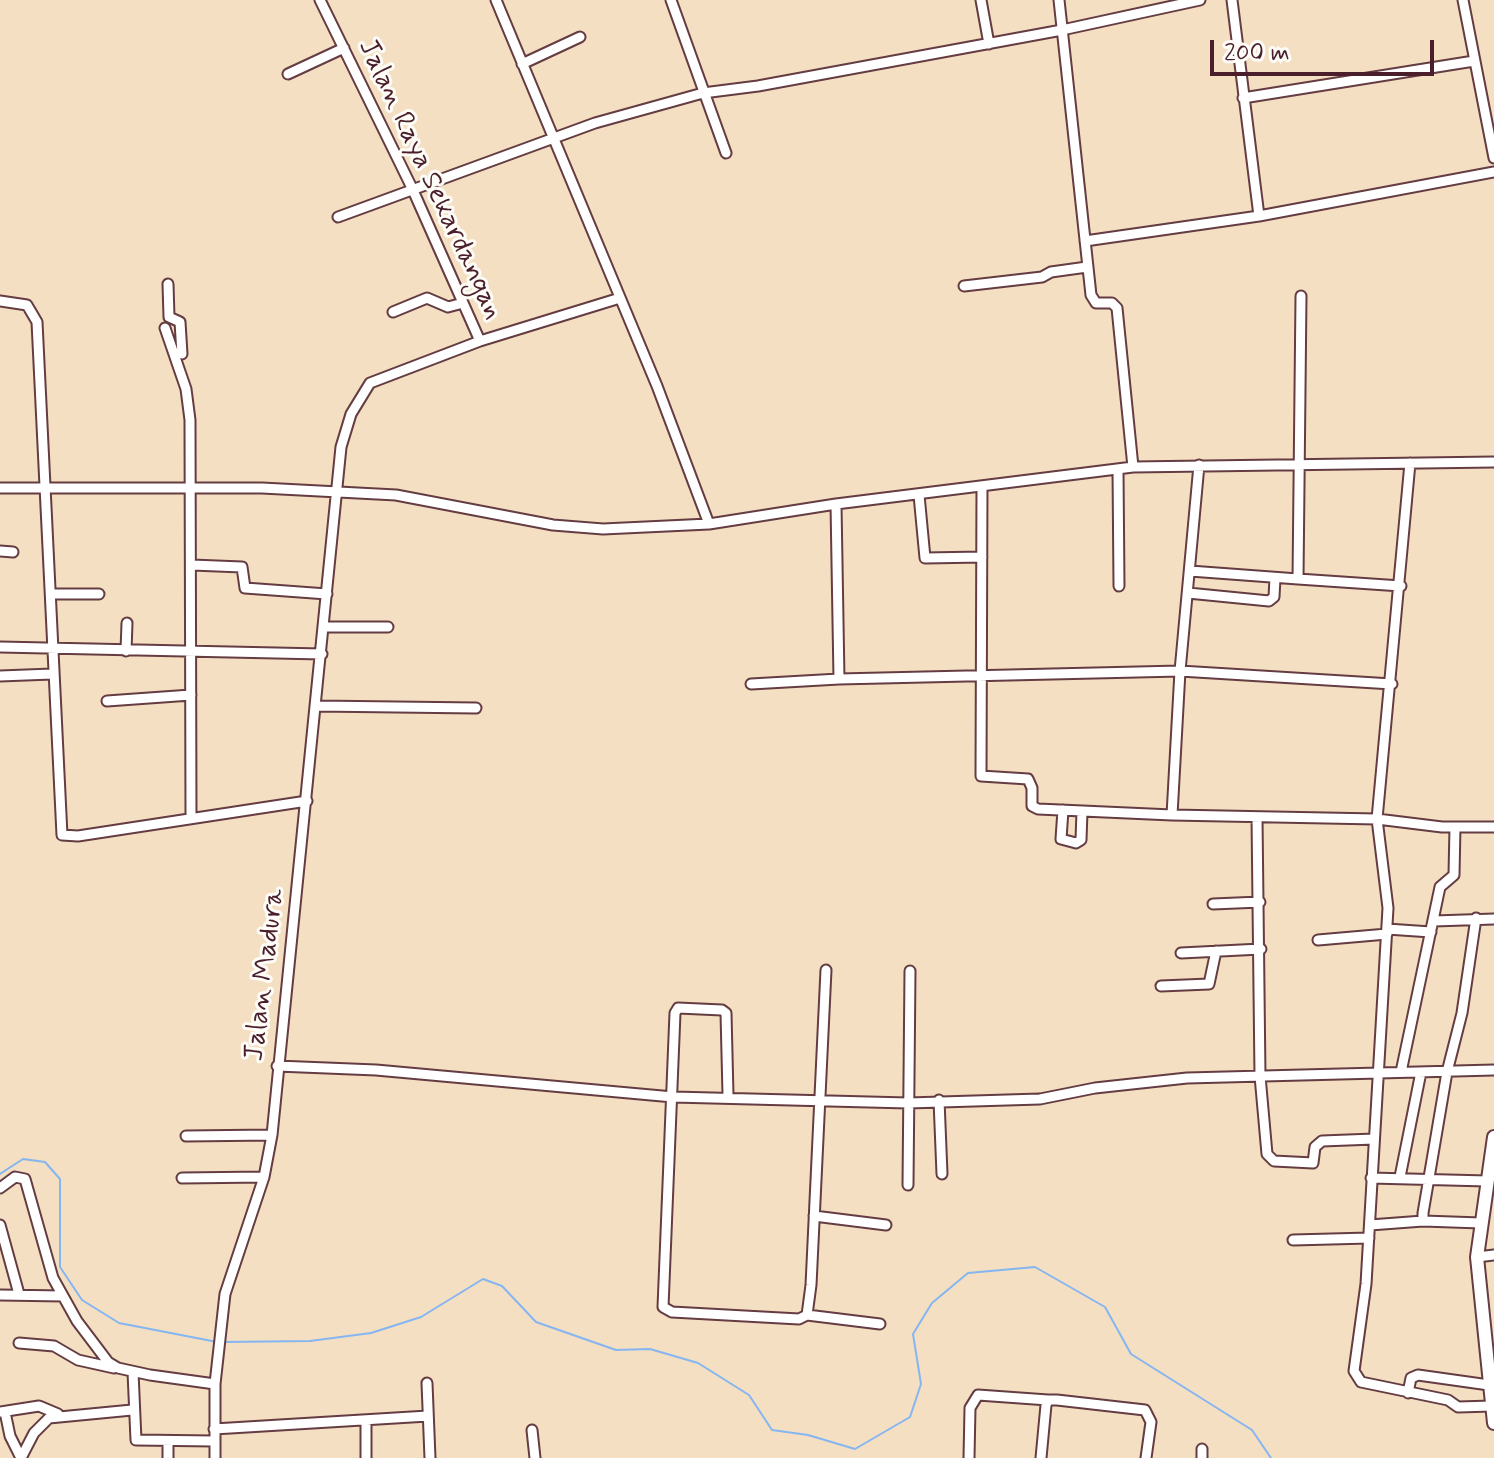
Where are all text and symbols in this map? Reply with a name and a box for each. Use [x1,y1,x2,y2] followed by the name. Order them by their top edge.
[1214,24,1438,74] scale bar
[349,35,509,325] street label: Jalan Raya Sekardangan
[1224,38,1290,69] text: 200 m
[239,887,293,1063] street label: Jalan Madura

